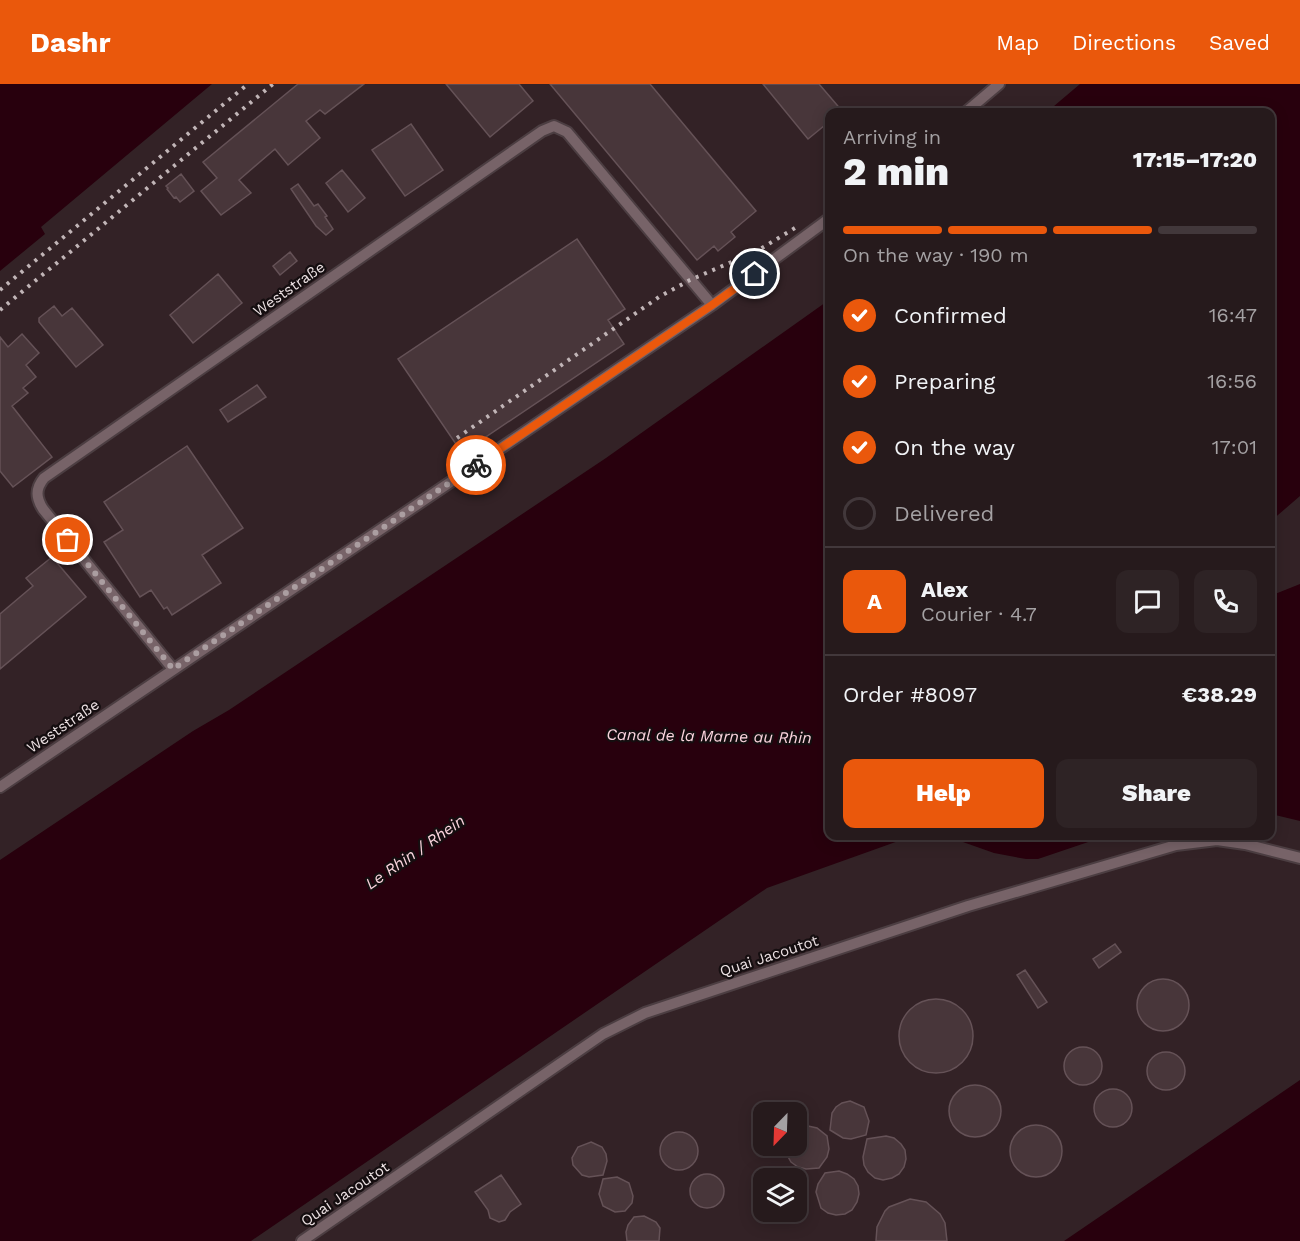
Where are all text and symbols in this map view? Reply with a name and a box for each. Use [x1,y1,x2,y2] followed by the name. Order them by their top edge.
[30,26,110,59] text: Dashr
[996,30,1039,55] text: Map
[1072,30,1176,55] text: Directions
[1209,30,1270,55] text: Saved
[843,125,941,149] text: Arriving in
[1133,147,1257,172] text: 17:15–17:20
[843,149,949,194] text: 2 min
[843,243,1029,267] text: On the way · 190 m
[729,248,780,299] pin
[738,257,771,290] icon: home
[250,258,328,320] street label: Weststraße
[843,299,876,332] icon: check
[894,303,1007,328] text: Confirmed
[1209,303,1257,327] text: 16:47
[843,365,876,398] icon: check
[894,369,995,394] text: Preparing
[1207,369,1257,393] text: 16:56
[843,431,876,464] icon: check
[446,435,506,495] courier
[894,435,1015,460] text: On the way
[1212,435,1257,459] text: 17:01
[460,449,493,482] icon: bike
[894,501,994,526] text: Delivered
[42,514,93,565] pin
[51,523,84,556] icon: bag
[1116,570,1179,633] button: chat
[1194,570,1257,633] button: phone
[921,577,968,602] text: Alex
[867,589,882,614] text: A
[921,602,1037,626] text: Courier · 4.7
[843,682,977,707] text: Order #8097
[1182,682,1257,707] text: €38.29
[23,695,103,757] street label: Weststraße
[606,725,812,747] water label: Canal de la Marne au Rhin
[843,759,1044,828] button: Help
[1056,759,1257,828] button: Share
[362,811,468,893] water label: Le Rhin / Rhein
[717,931,821,980] street label: Quai Jacoutot
[753,1102,807,1156] north arrow
[753,1102,807,1222] map controls
[297,1157,393,1230] street label: Quai Jacoutot
[753,1168,807,1222] button: layers

